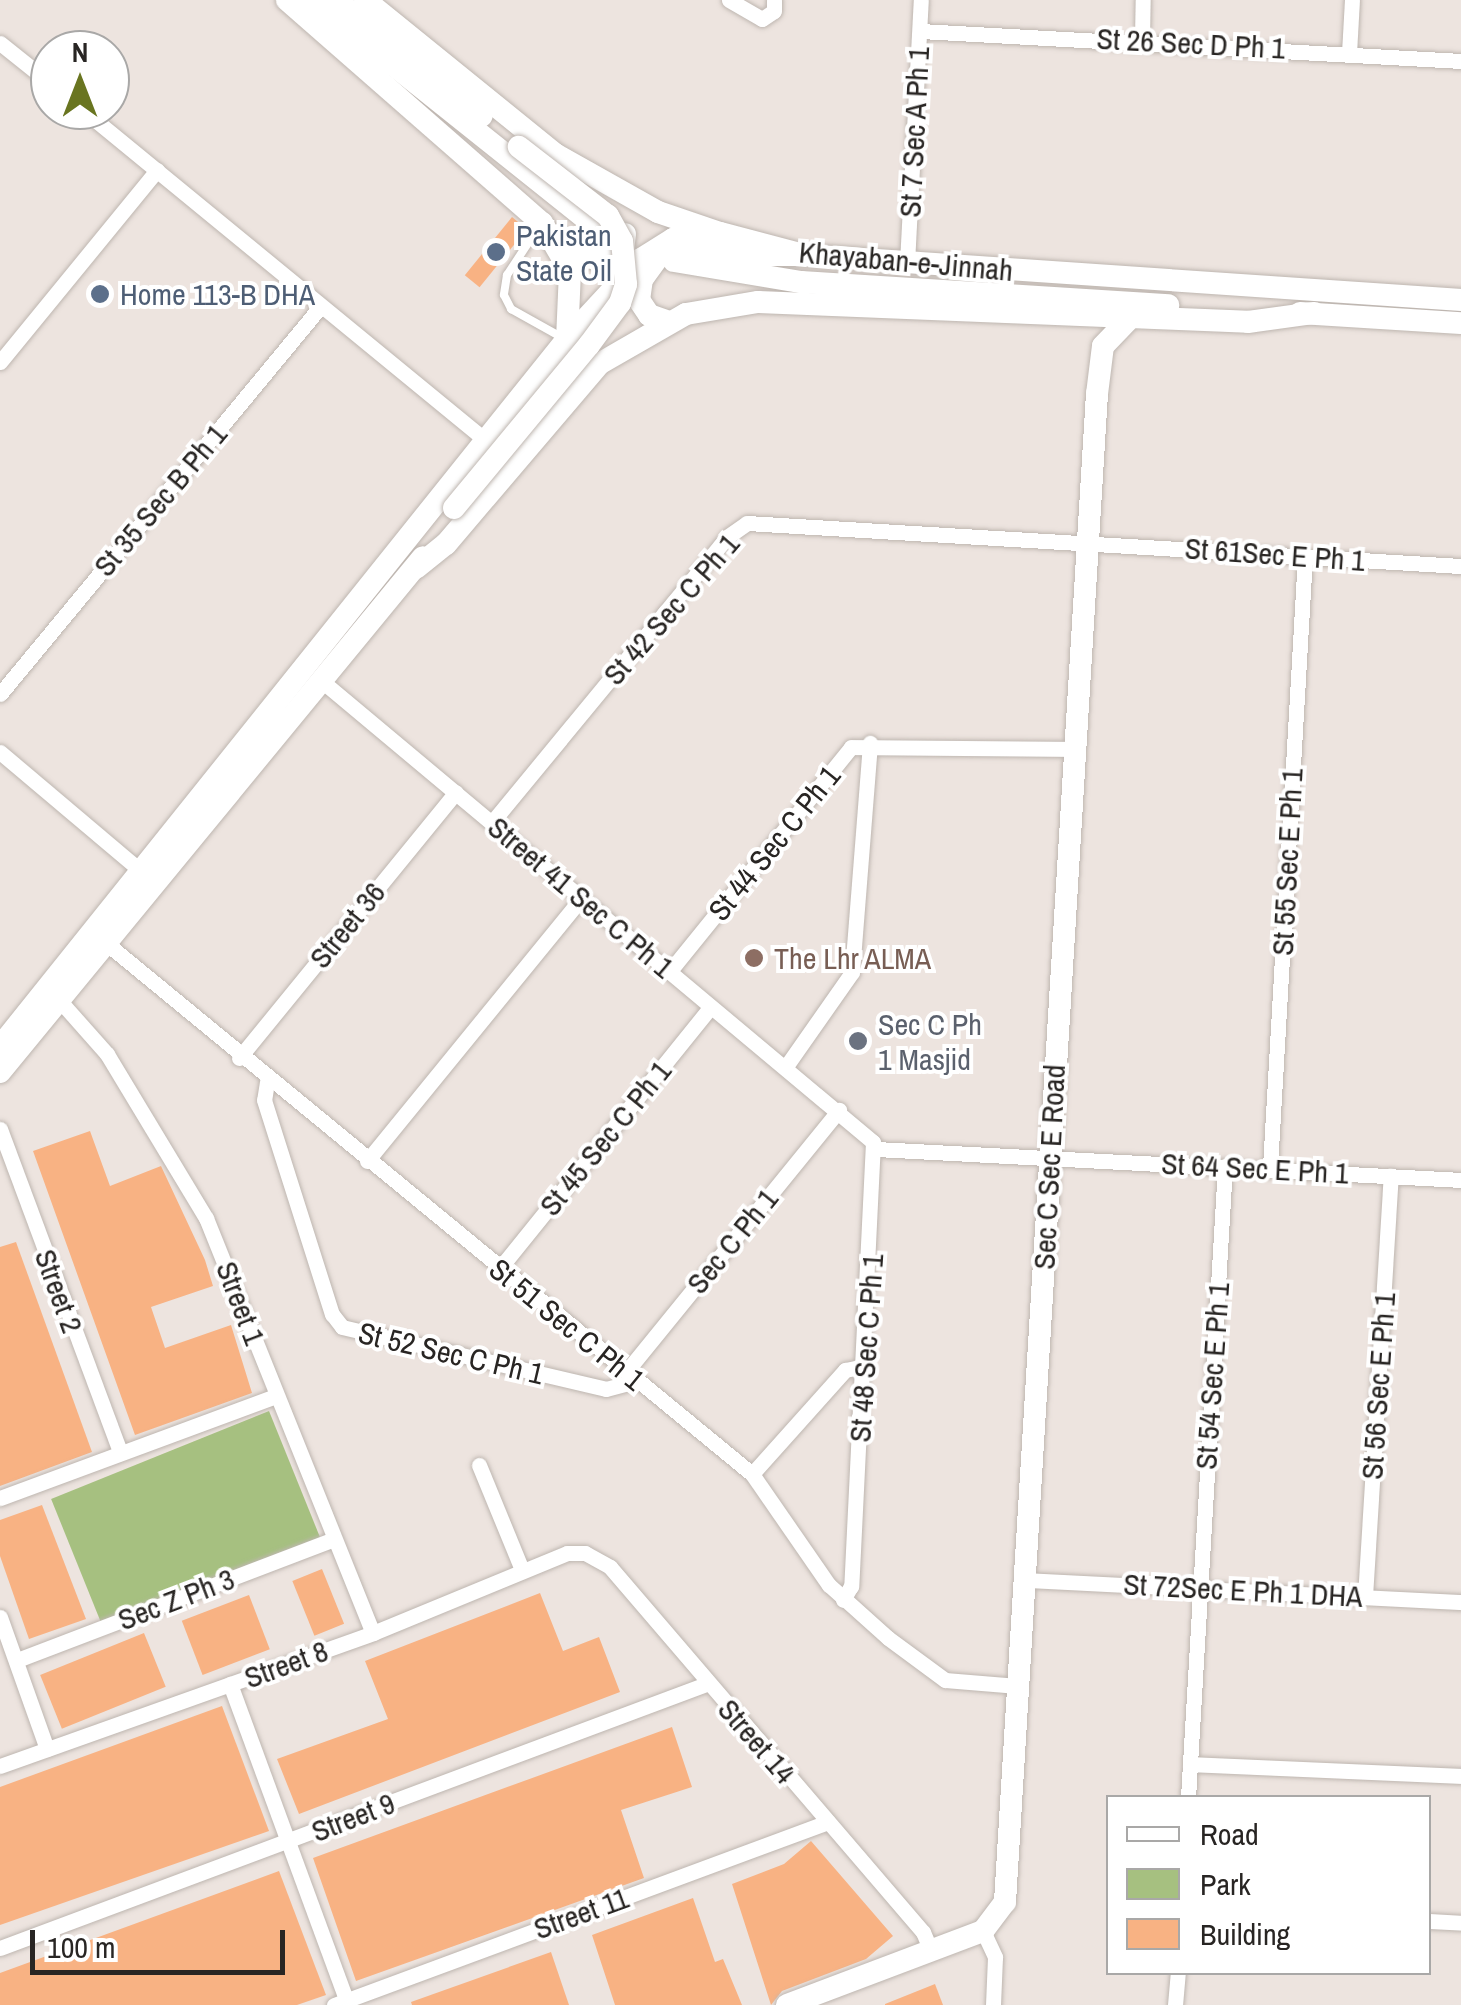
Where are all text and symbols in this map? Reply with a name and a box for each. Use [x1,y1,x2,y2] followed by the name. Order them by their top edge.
[1096,20,1286,66] street label: St 26 Sec D Ph 1
[30,30,130,130] north arrow
[72,33,88,71] text: N
[891,44,937,220] street label: St 7 Sec A Ph 1
[516,217,612,288] place label: Pakistan State Oil
[797,234,1015,288] street label: Khayaban-e-Jinnah
[485,241,507,263] marker: Pakistan State Oil
[120,276,315,312] place label: Home 113-B DHA
[89,283,111,305] marker: Home 113-B DHA
[86,417,234,583] street label: St 35 Sec B Ph 1
[596,526,746,692] street label: St 42 Sec C Ph 1
[1184,530,1366,578] street label: St 61Sec E Ph 1
[701,758,847,928] street label: St 44 Sec C Ph 1
[1264,767,1310,957] street label: St 55 Sec E Ph 1
[481,809,681,985] street label: Street 41 Sec C Ph 1
[302,875,392,975] street label: Street 36
[774,940,933,976] place label: The Lhr ALMA
[743,947,765,969] marker: The Lhr ALMA
[878,1006,982,1076] place label: Sec C Ph 1 Masjid
[847,1030,869,1052] marker: Sec C Ph 1 Masjid
[532,1053,678,1223] street label: St 45 Sec C Ph 1
[1026,1064,1072,1270] street label: Sec C Sec E Road
[1160,1145,1350,1191] street label: St 64 Sec E Ph 1
[679,1181,785,1301] street label: Sec C Ph 1
[27,1244,91,1338] street label: Street 2
[482,1251,652,1397] street label: St 51 Sec C Ph 1
[841,1253,891,1443] street label: St 48 Sec C Ph 1
[209,1256,273,1350] street label: Street 1
[1188,1281,1236,1471] street label: St 54 Sec E Ph 1
[1354,1291,1402,1481] street label: St 56 Sec E Ph 1
[355,1314,547,1392] street label: St 52 Sec C Ph 1
[113,1560,239,1638] street label: Sec Z Ph 3
[1123,1566,1363,1614] street label: St 72Sec E Ph 1 DHA
[239,1632,333,1696] street label: Street 8
[711,1692,803,1790] street label: Street 14
[306,1785,400,1849] street label: Street 9
[1106,1795,1431,1975] legend
[1200,1814,1259,1854] text: Road
[1200,1864,1251,1904] text: Park
[529,1879,633,1947] street label: Street 11
[35,1910,290,1972] scale bar
[1200,1914,1290,1954] text: Building
[47,1927,115,1967] text: 100 m

